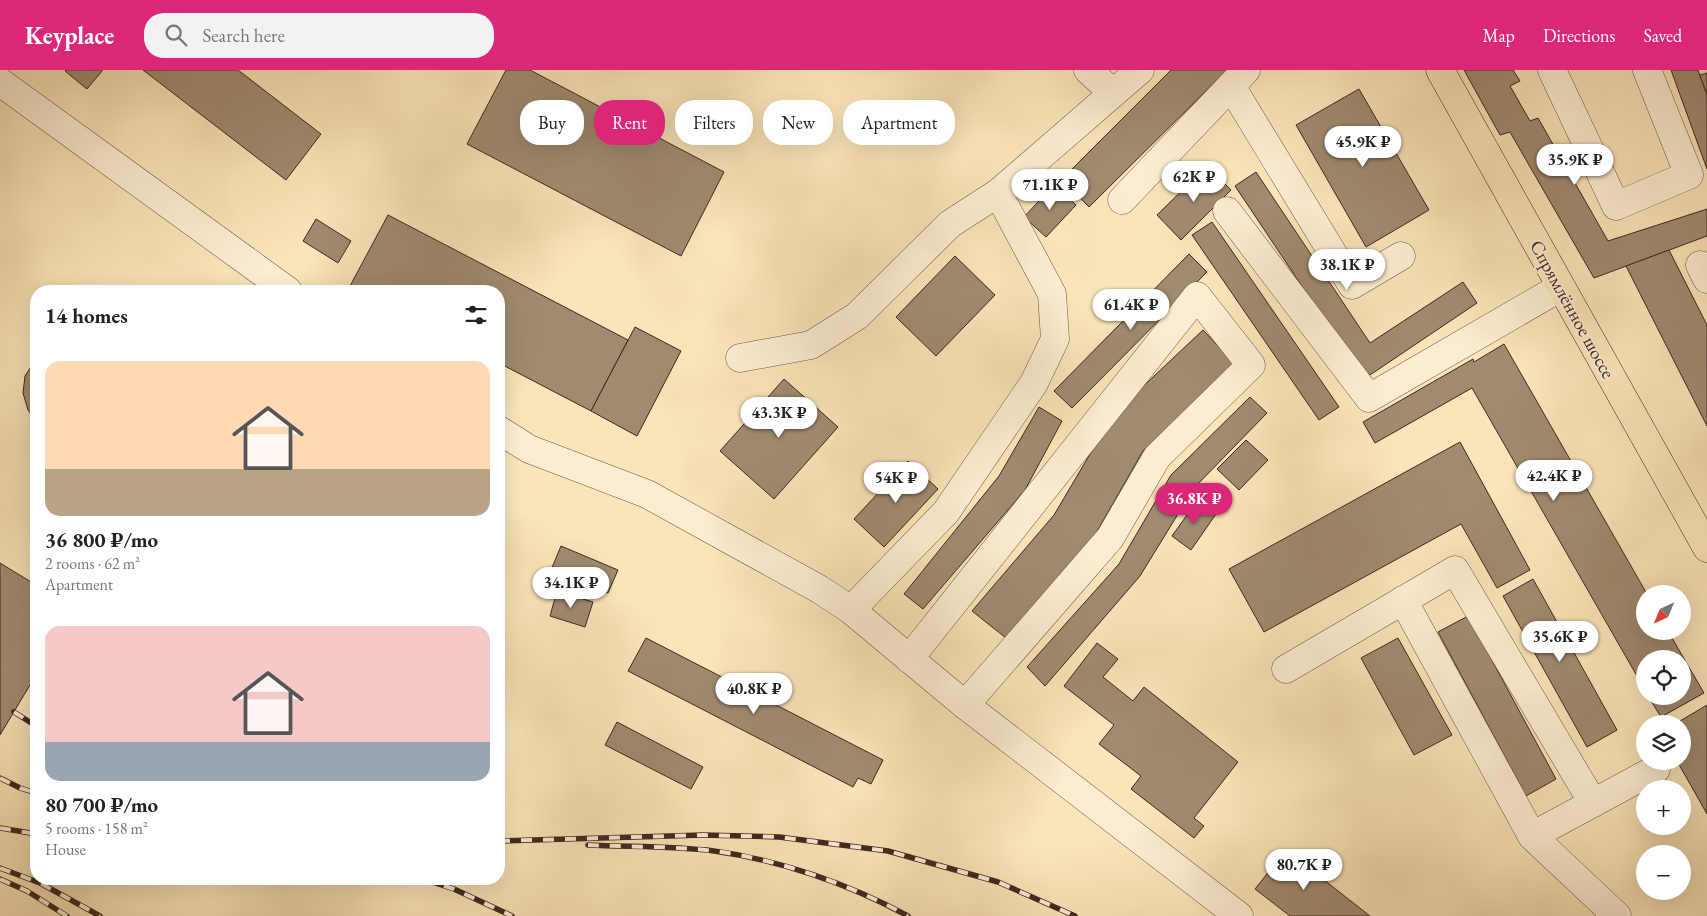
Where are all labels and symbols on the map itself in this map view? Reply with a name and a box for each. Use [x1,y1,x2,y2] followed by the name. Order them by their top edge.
[1317,126,1409,168] pin: 45.9K ₽
[1529,144,1621,186] pin: 35.9K ₽
[1159,160,1229,203] pin: 62K ₽
[1004,168,1096,211] pin: 71.1K ₽
[1524,236,1621,383] street label: Спрямлённое шоссе
[1301,248,1393,291] pin: 38.1K ₽
[1085,288,1177,331] pin: 61.4K ₽
[733,396,825,439] pin: 43.3K ₽
[1508,460,1600,502] pin: 42.4K ₽
[861,462,931,504] pin: 54K ₽
[1148,482,1240,525] pin: 36.8K ₽
[525,566,617,609] pin: 34.1K ₽
[1636,585,1691,640] north arrow
[1514,620,1606,663] pin: 35.6K ₽
[708,672,800,715] pin: 40.8K ₽
[1258,848,1350,891] pin: 80.7K ₽

